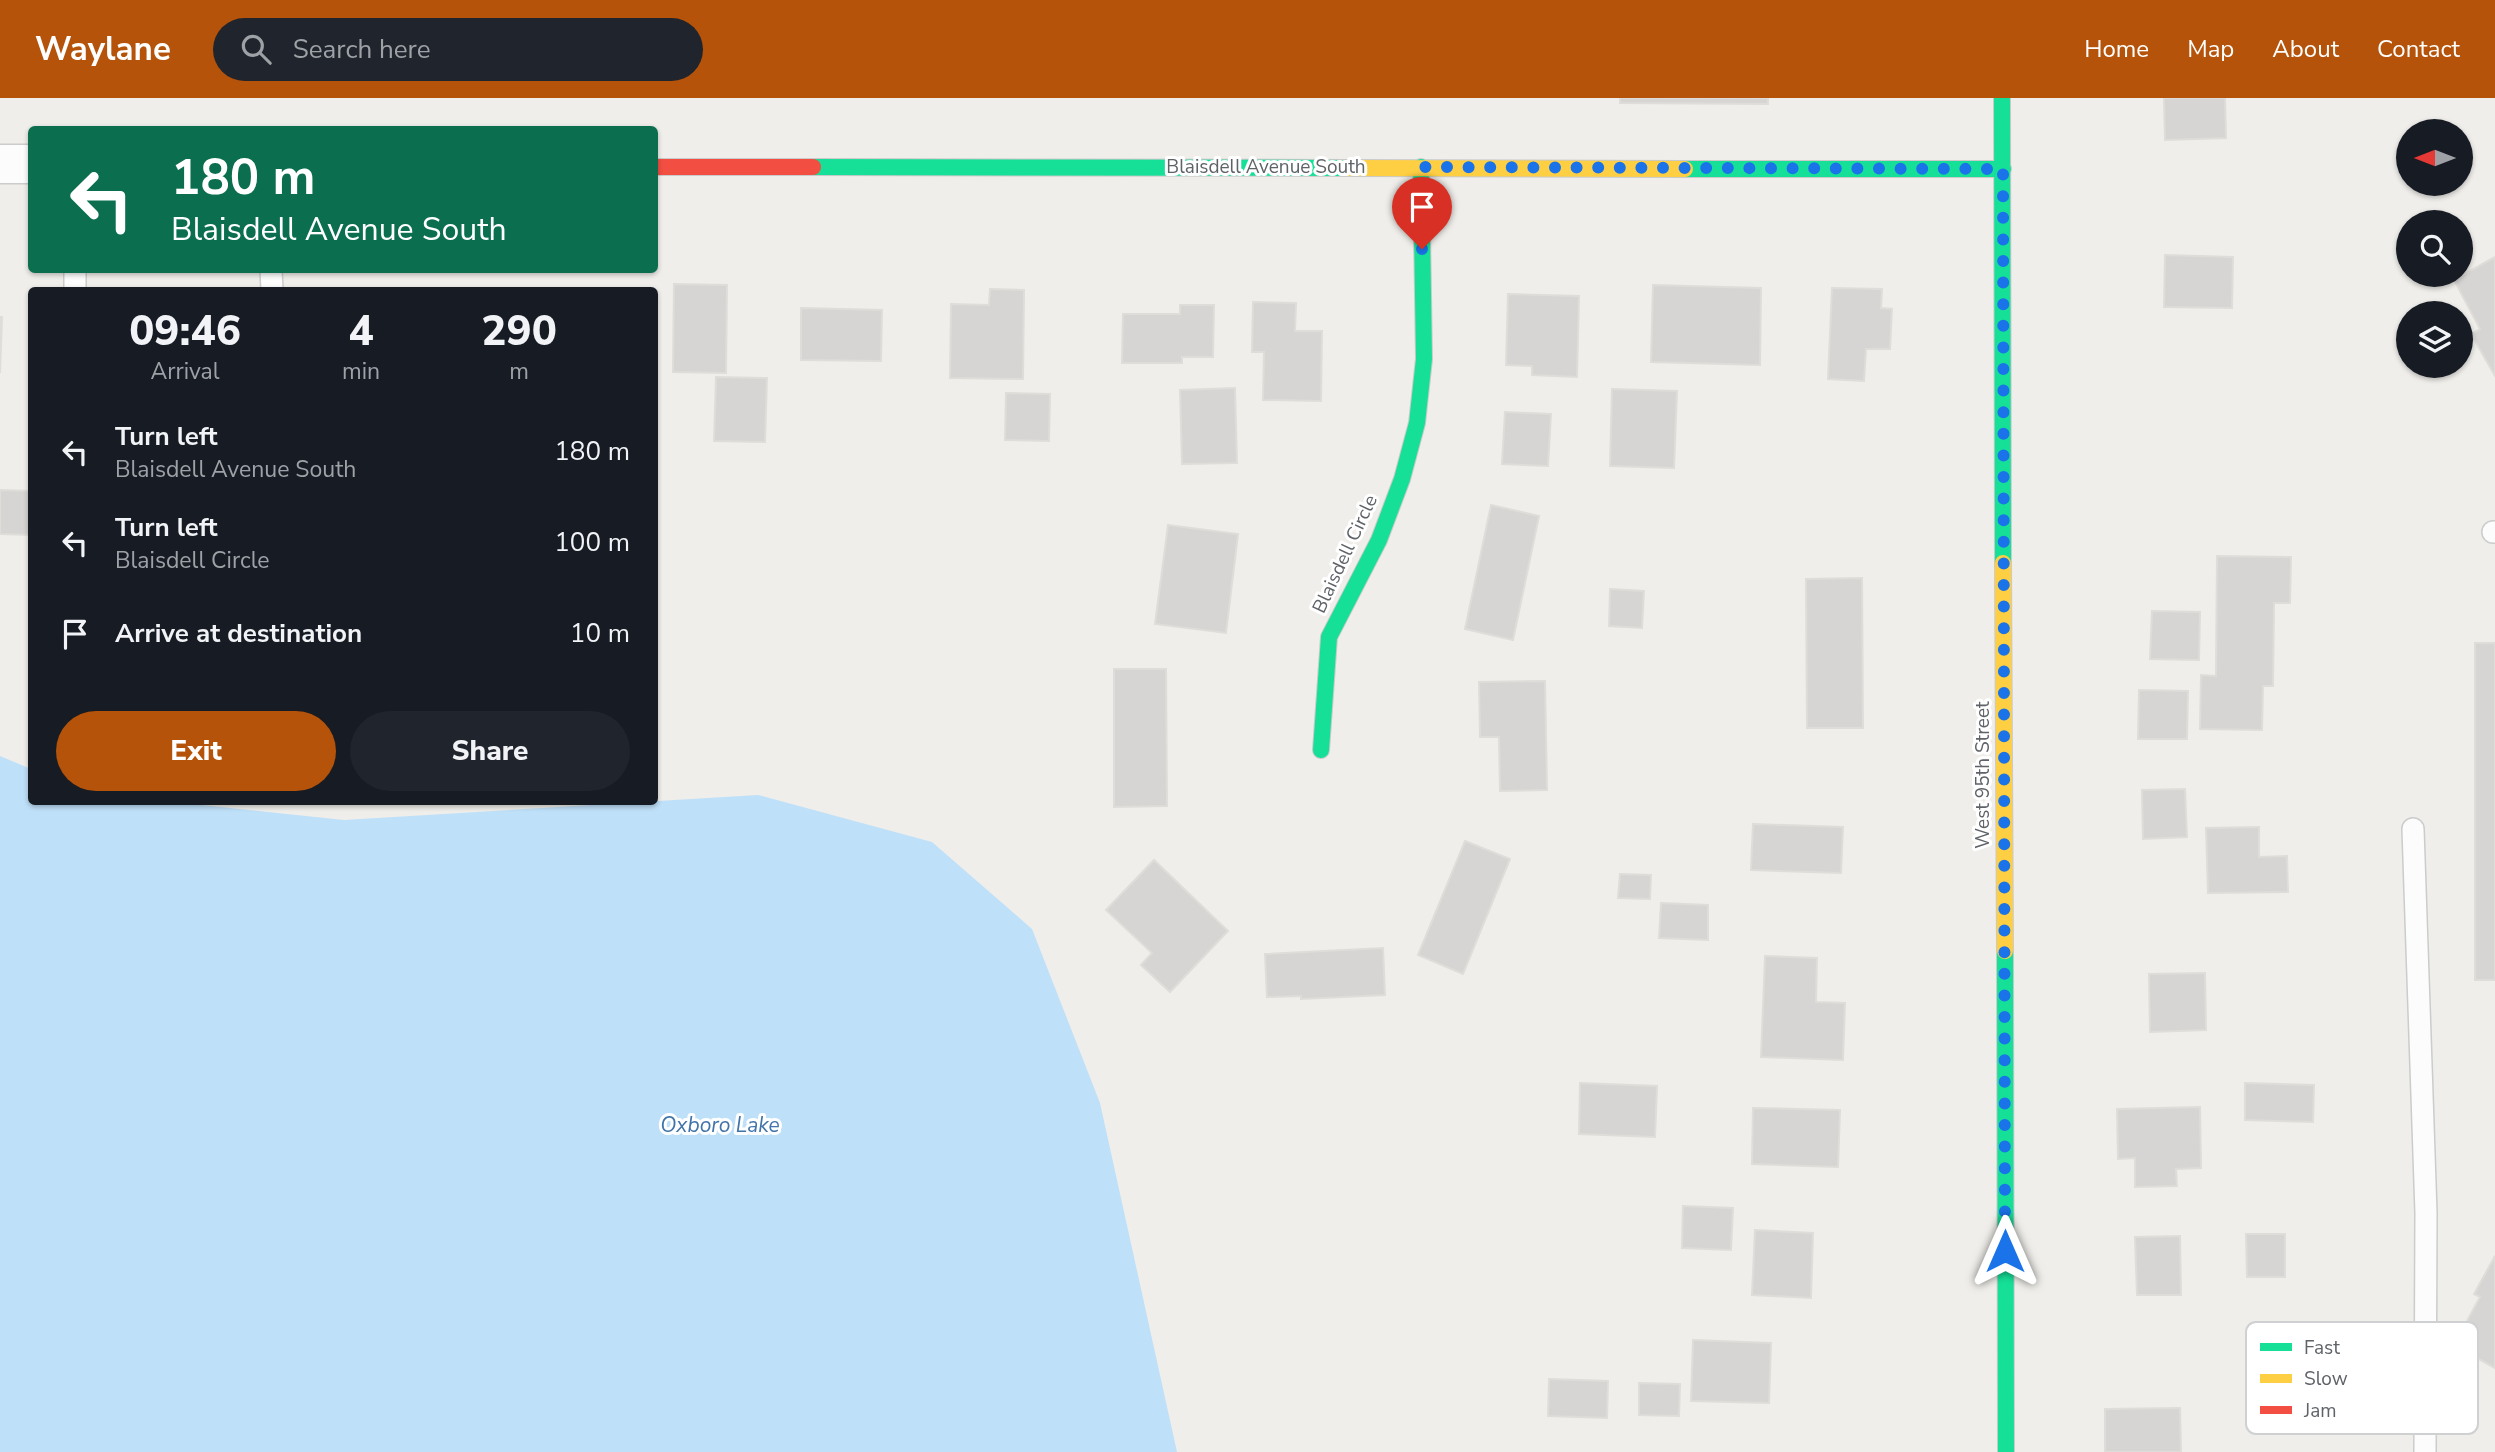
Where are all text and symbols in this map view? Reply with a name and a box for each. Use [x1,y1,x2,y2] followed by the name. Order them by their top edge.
[213,18,703,81] search box
[35,27,171,72] text: Waylane
[237,30,275,68] icon: search
[293,32,431,67] text: Search here
[2084,33,2149,65] text: Home
[2187,33,2234,65] text: Map
[2272,33,2339,65] text: About
[2377,33,2460,65] text: Contact
[2396,119,2473,196] north arrow
[2396,119,2473,378] map controls
[171,144,315,211] text: 180 m
[56,154,147,245] icon: left
[1166,154,1366,180] street label: Blaisdell Avenue South
[1392,177,1452,249] pin
[1403,188,1441,226] icon: arrive
[171,208,507,251] text: Blaisdell Avenue South
[2396,210,2473,287] button: search
[2396,301,2473,378] button: layers
[129,303,241,360] text: 09:46
[348,303,374,360] text: 4
[481,303,557,360] text: 290
[150,356,220,387] text: Arrival
[342,356,380,387] text: min
[509,356,529,387] text: m
[115,419,218,454] text: Turn left
[56,433,94,471] icon: left
[554,434,630,469] text: 180 m
[115,454,356,485] text: Blaisdell Avenue South
[1306,491,1384,617] street label: Blaisdell Circle
[115,510,218,545] text: Turn left
[56,524,94,562] icon: left
[554,525,630,560] text: 100 m
[115,545,270,576] text: Blaisdell Circle
[56,615,94,653] icon: arrive
[115,616,362,651] text: Arrive at destination
[570,616,630,651] text: 10 m
[1970,701,1996,849] street label: West 95th Street
[56,711,336,791] button: Exit
[350,711,630,791] button: Share
[660,1111,780,1139] water label: Oxboro Lake
[1968,1214,2042,1288] position arrow
[2246,1322,2478,1434] legend
[2304,1335,2340,1361] text: Fast
[2304,1366,2348,1392] text: Slow
[2303,1398,2337,1424] text: Jam

